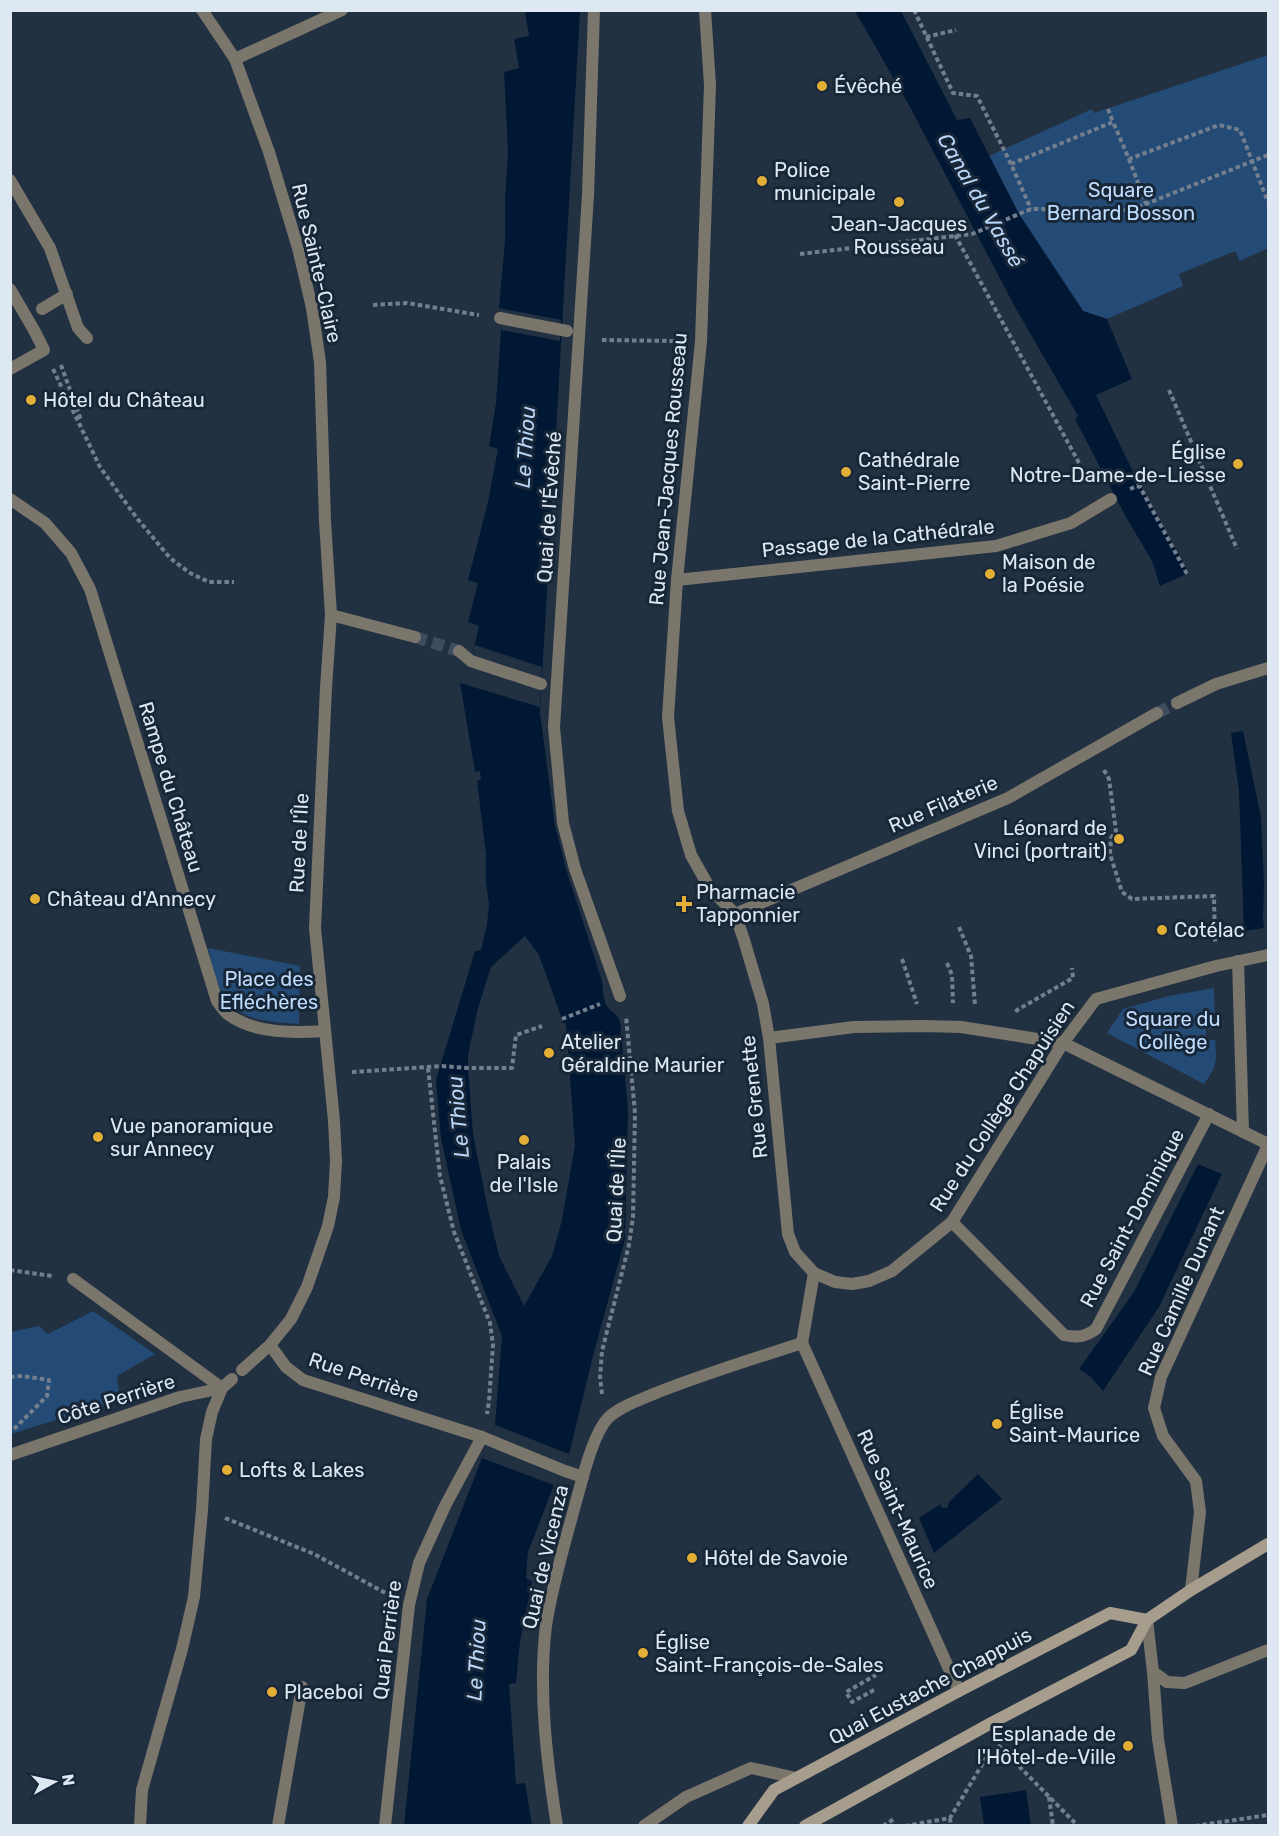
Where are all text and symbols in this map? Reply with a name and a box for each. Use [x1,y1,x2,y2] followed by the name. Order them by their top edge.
[834,74,902,98] place label: Évêché
[815,79,829,93] marker: Évêché
[933,129,1030,272] water label: Canal du Vassé
[774,158,876,205] place label: Police municipale
[755,174,769,188] marker: Police municipale
[1047,178,1195,225] park label: Square Bernard Bosson
[287,181,347,345] street label: Rue Sainte-Claire
[892,195,906,209] marker: Jean-Jacques Rousseau
[831,212,967,259] place label: Jean-Jacques Rousseau
[644,332,692,606] street label: Rue Jean-Jacques Rousseau
[43,388,205,412] place label: Hôtel du Château
[24,393,38,407] marker: Hôtel du Château
[510,405,540,489] water label: Le Thiou
[532,430,566,584] street label: Quai de l'Évêché
[1010,440,1226,487] place label: Église Notre-Dame-de-Liesse
[858,448,971,495] place label: Cathédrale Saint-Pierre
[1231,457,1245,471] marker: Église Notre-Dame-de-Liesse
[839,465,853,479] marker: Cathédrale Saint-Pierre
[760,514,996,562] street label: Passage de la Cathédrale
[1002,550,1096,597] place label: Maison de la Poésie
[983,567,997,581] marker: Maison de la Poésie
[134,699,208,875] street label: Rampe du Château
[885,770,1001,838] street label: Rue Filaterie
[284,792,314,894] street label: Rue de l'Île
[974,816,1107,863] place label: Léonard de Vinci (portrait)
[1112,832,1126,846] marker: Léonard de Vinci (portrait)
[696,880,800,927] place label: Pharmacie Tapponnier
[47,887,216,911] place label: Château d'Annecy
[28,892,42,906] marker: Château d'Annecy
[677,897,691,911] marker: Pharmacie Tapponnier
[1174,918,1245,942] place label: Cotélac
[1155,923,1169,937] marker: Cotélac
[220,967,318,1014] park label: Place des Efléchères
[925,996,1079,1216] street label: Rue du Collège Chapuisien
[1126,1007,1220,1054] park label: Square du Collège
[561,1030,725,1077] place label: Atelier Géraldine Maurier
[736,1034,772,1160] street label: Rue Grenette
[542,1046,556,1060] marker: Atelier Géraldine Maurier
[442,1075,474,1159] water label: Le Thiou
[110,1114,273,1161] place label: Vue panoramique sur Annecy
[1075,1125,1189,1311] street label: Rue Saint-Dominique
[91,1130,105,1144] marker: Vue panoramique sur Annecy
[517,1133,531,1147] marker: Palais de l'Isle
[601,1137,631,1243] street label: Quai de l'Île
[490,1150,558,1197] place label: Palais de l'Isle
[1133,1202,1229,1379] street label: Rue Camille Dunant
[306,1347,422,1407] street label: Rue Perrière
[54,1369,178,1429] street label: Côte Perrière
[1009,1400,1140,1447] place label: Église Saint-Maurice
[990,1417,1004,1431] marker: Église Saint-Maurice
[852,1425,944,1593] street label: Rue Saint-Maurice
[239,1458,364,1482] place label: Lofts & Lakes
[220,1463,234,1477] marker: Lofts & Lakes
[517,1483,573,1631] street label: Quai de Vicenza
[704,1546,848,1570] place label: Hôtel de Savoie
[685,1551,699,1565] marker: Hôtel de Savoie
[368,1579,406,1701] street label: Quai Perrière
[461,1618,491,1702] water label: Le Thiou
[824,1622,1036,1750] street label: Quai Eustache Chappuis
[655,1630,884,1677] place label: Église Saint-François-de-Sales
[636,1646,650,1660] marker: Église Saint-François-de-Sales
[284,1680,363,1704] place label: Placeboi
[265,1685,279,1699] marker: Placeboi
[977,1722,1116,1769] place label: Esplanade de l'Hôtel-de-Ville
[1121,1739,1135,1753] marker: Esplanade de l'Hôtel-de-Ville
[24,1752,84,1812] north arrow
[58,1773,79,1787] text: N

